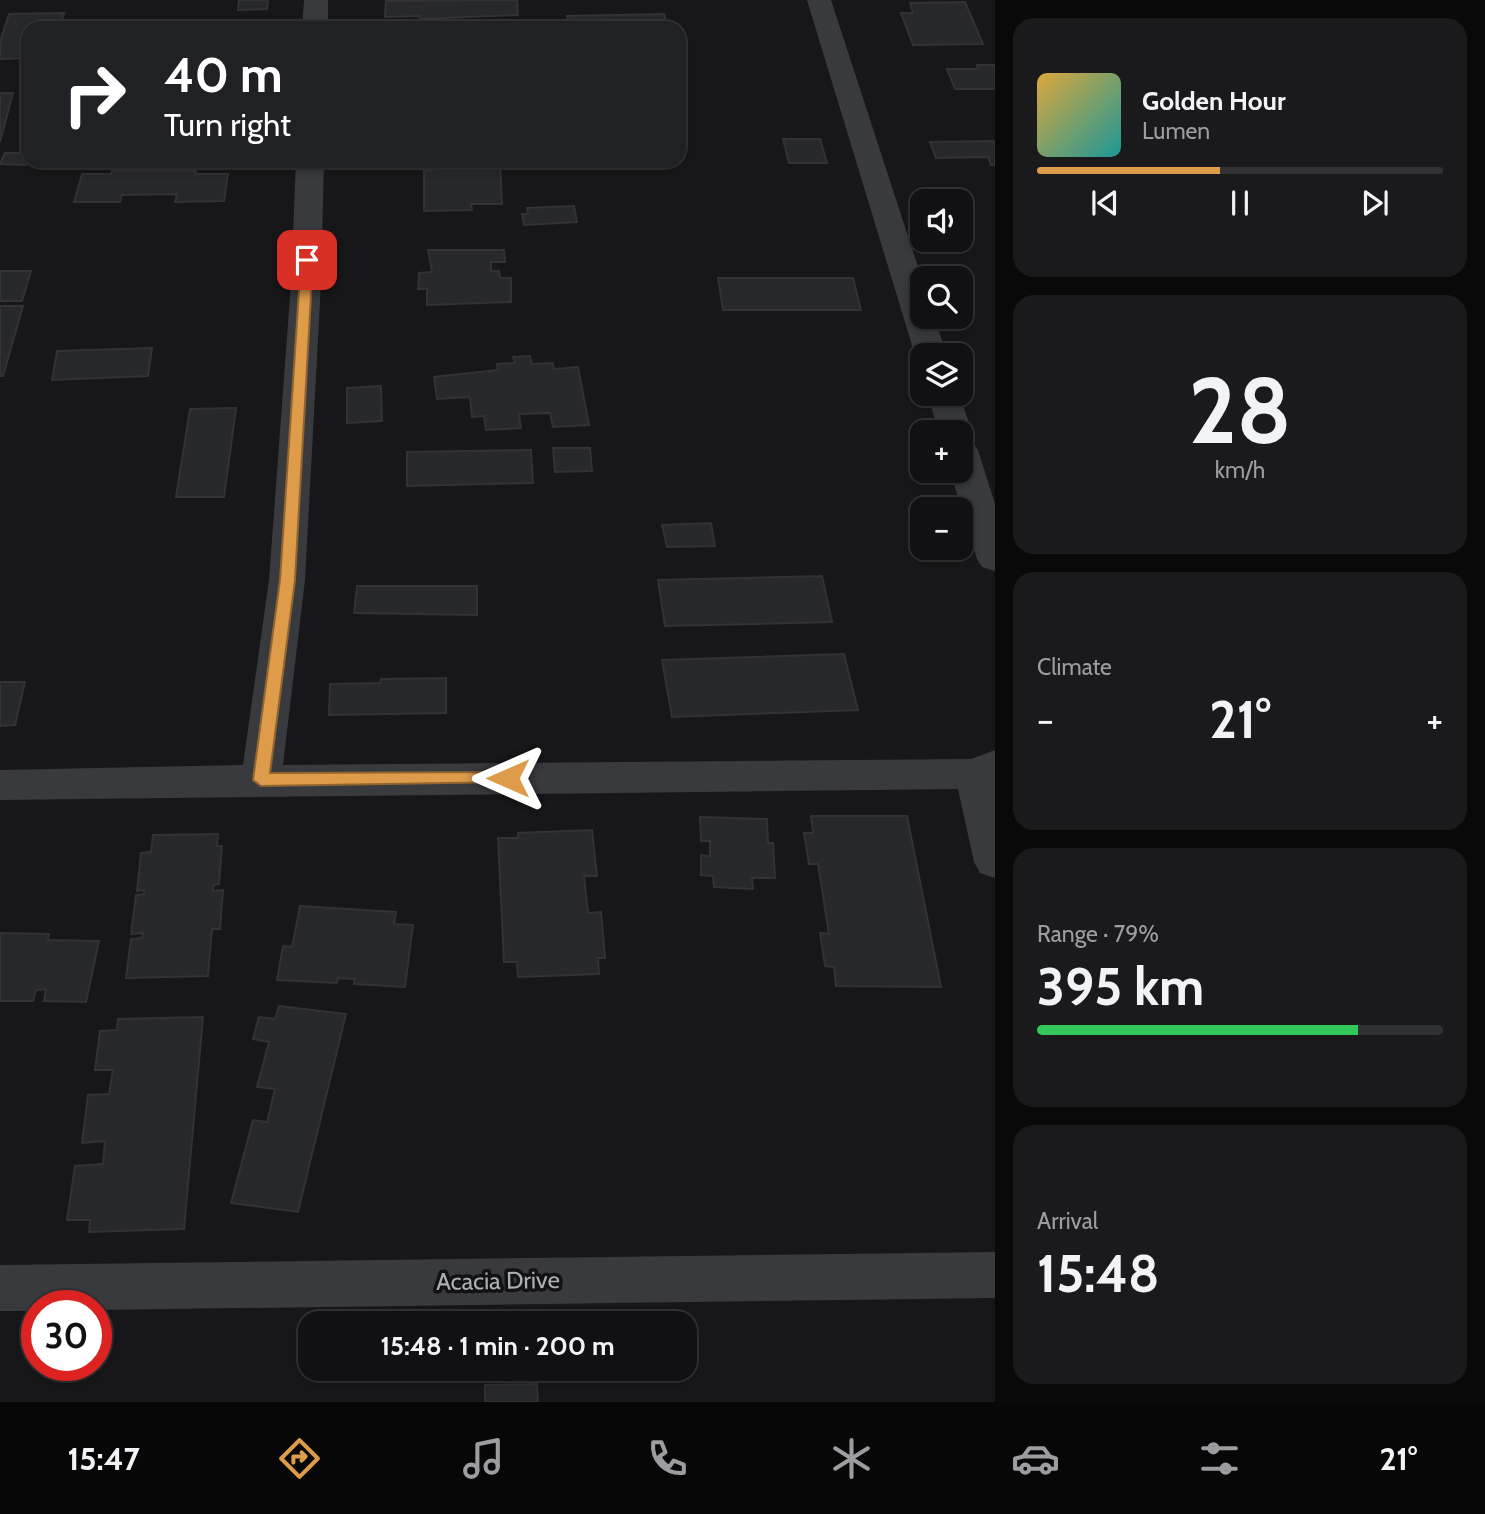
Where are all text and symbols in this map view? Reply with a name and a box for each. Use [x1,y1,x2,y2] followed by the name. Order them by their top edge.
[164,45,283,104] text: 40 m
[49,49,140,140] icon: right
[1142,85,1285,117] text: Golden Hour
[164,105,291,144] text: Turn right
[1142,117,1210,145] text: Lumen
[1086,184,1124,222] icon: previous
[1221,184,1259,222] icon: pause
[1356,184,1394,222] icon: next
[910,189,973,560] map controls
[910,189,973,252] button: sound
[277,230,337,290] pin
[288,241,326,279] icon: arrive
[910,266,973,329] button: search
[910,343,973,406] button: layers
[1188,355,1292,466] text: 28
[910,420,973,483] button: +
[1215,456,1265,484] text: km/h
[910,497,973,560] button: −
[1037,653,1112,681] text: Climate
[1209,688,1271,751] text: 21°
[1037,696,1054,743] text: −
[1426,696,1443,743] text: +
[471,741,545,815] position arrow
[1037,920,1159,948] text: Range · 79%
[1037,955,1204,1018] text: 395 km
[1037,1207,1098,1235] text: Arrival
[1037,1242,1159,1305] text: 15:48
[436,1265,560,1296] street label: Acacia Drive
[21,1290,112,1381] speed limit sign: 30
[380,1330,615,1362] text: 15:48 · 1 min · 200 m
[275,1434,324,1483] icon: directions
[459,1434,508,1483] icon: music
[643,1434,692,1483] icon: phone
[827,1434,876,1483] icon: climate
[1011,1434,1060,1483] icon: car
[1195,1434,1244,1483] icon: filters
[68,1439,140,1478] text: 15:47
[1379,1439,1417,1478] text: 21°

